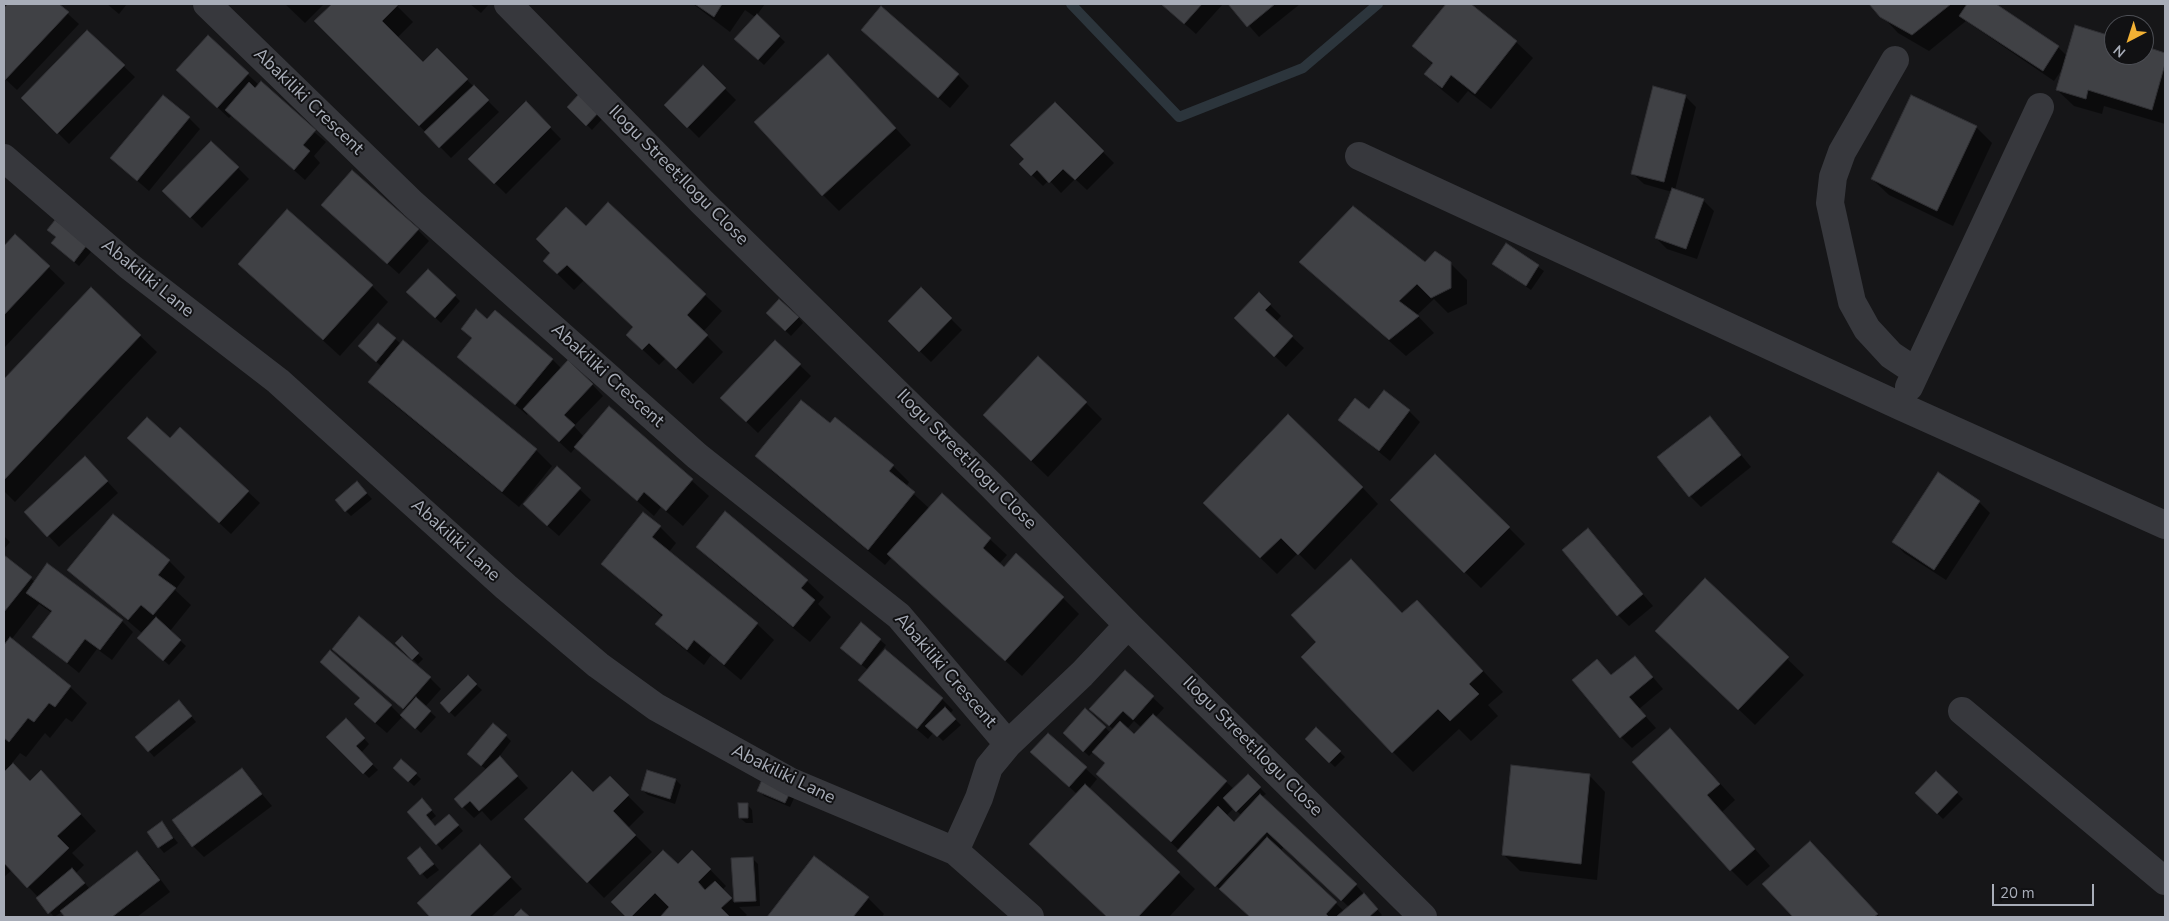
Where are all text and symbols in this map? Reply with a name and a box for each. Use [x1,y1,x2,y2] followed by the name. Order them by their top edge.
[2104,15,2154,65] north arrow
[2110,40,2130,62] text: N
[249,44,367,160] street label: Abakiliki Crescent
[604,102,752,250] street label: Ilogu Street;Ilogu Close
[96,235,198,323] street label: Abakiliki Lane
[546,320,668,432] street label: Abakiliki Crescent
[892,386,1040,534] street label: Ilogu Street;Ilogu Close
[406,495,504,587] street label: Abakiliki Lane
[889,609,1001,733] street label: Abakiliki Crescent
[1178,673,1326,821] street label: Ilogu Street;Ilogu Close
[728,741,838,809] street label: Abakiliki Lane
[1994,874,2096,906] scale bar
[2000,883,2035,903] text: 20 m

